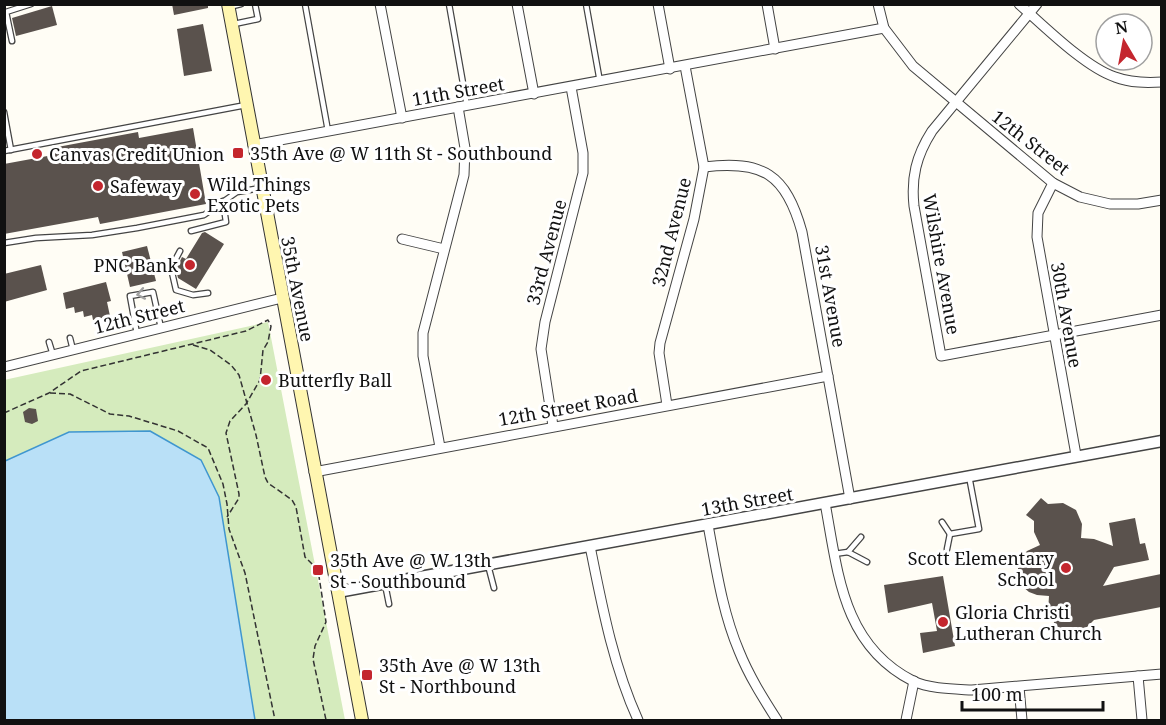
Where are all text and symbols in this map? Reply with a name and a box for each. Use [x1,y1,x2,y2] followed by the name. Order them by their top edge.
[1094,12,1154,72] north arrow
[1113,15,1130,39] text: N
[410,71,506,111] street label: 11th Street
[987,104,1075,180] street label: 12th Street
[250,141,552,165] place label: 35th Ave @ W 11th St - Southbound
[49,142,225,166] place label: Canvas Credit Union
[231,146,245,160] marker: 35th Ave @ W 11th St - Southbound
[30,147,44,161] marker: Canvas Credit Union
[207,172,311,217] place label: Wild Things Exotic Pets
[110,174,182,198] place label: Safeway
[646,175,696,289] street label: 32nd Avenue
[91,179,105,193] marker: Safeway
[188,187,202,201] marker: Wild Things Exotic Pets
[918,192,966,336] street label: Wilshire Avenue
[520,196,572,308] street label: 33rd Avenue
[276,234,320,344] street label: 35th Avenue
[810,243,852,349] street label: 31st Avenue
[94,253,178,277] place label: PNC Bank
[183,258,197,272] marker: PNC Bank
[1046,260,1088,370] street label: 30th Avenue
[136,287,146,300] one-way arrow
[91,293,187,339] street label: 12th Street
[278,368,392,392] place label: Butterfly Ball
[259,373,273,387] marker: Butterfly Ball
[497,383,639,431] street label: 12th Street Road
[699,481,795,521] street label: 13th Street
[908,546,1055,591] place label: Scott Elementary School
[330,548,492,593] place label: 35th Ave @ W 13th St - Southbound
[1059,561,1073,575] marker: Scott Elementary School
[311,563,325,577] marker: 35th Ave @ W 13th St - Southbound
[955,600,1102,645] place label: Gloria Christi Lutheran Church
[936,615,950,629] marker: Gloria Christi Lutheran Church
[379,653,541,698] place label: 35th Ave @ W 13th St - Northbound
[360,668,374,682] marker: 35th Ave @ W 13th St - Northbound
[962,674,1103,712] scale bar
[971,682,1023,706] text: 100 m

